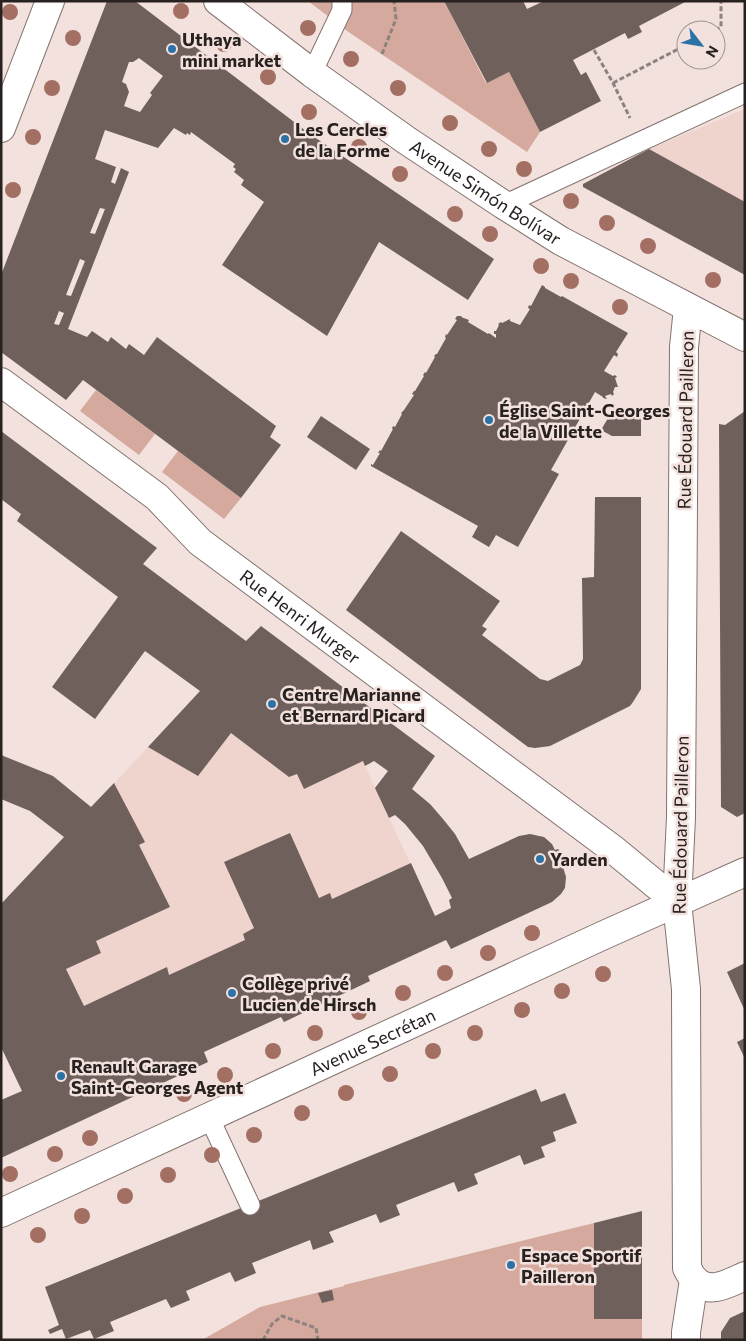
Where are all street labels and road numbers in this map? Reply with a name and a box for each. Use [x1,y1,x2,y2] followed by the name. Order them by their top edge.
[406,135,565,249] street label: Avenue Simón Bolívar
[672,330,698,510] street label: Rue Édouard Pailleron
[236,565,365,668] street label: Rue Henri Murger
[667,735,693,915] street label: Rue Édouard Pailleron
[306,1003,439,1080] street label: Avenue Secrétan

